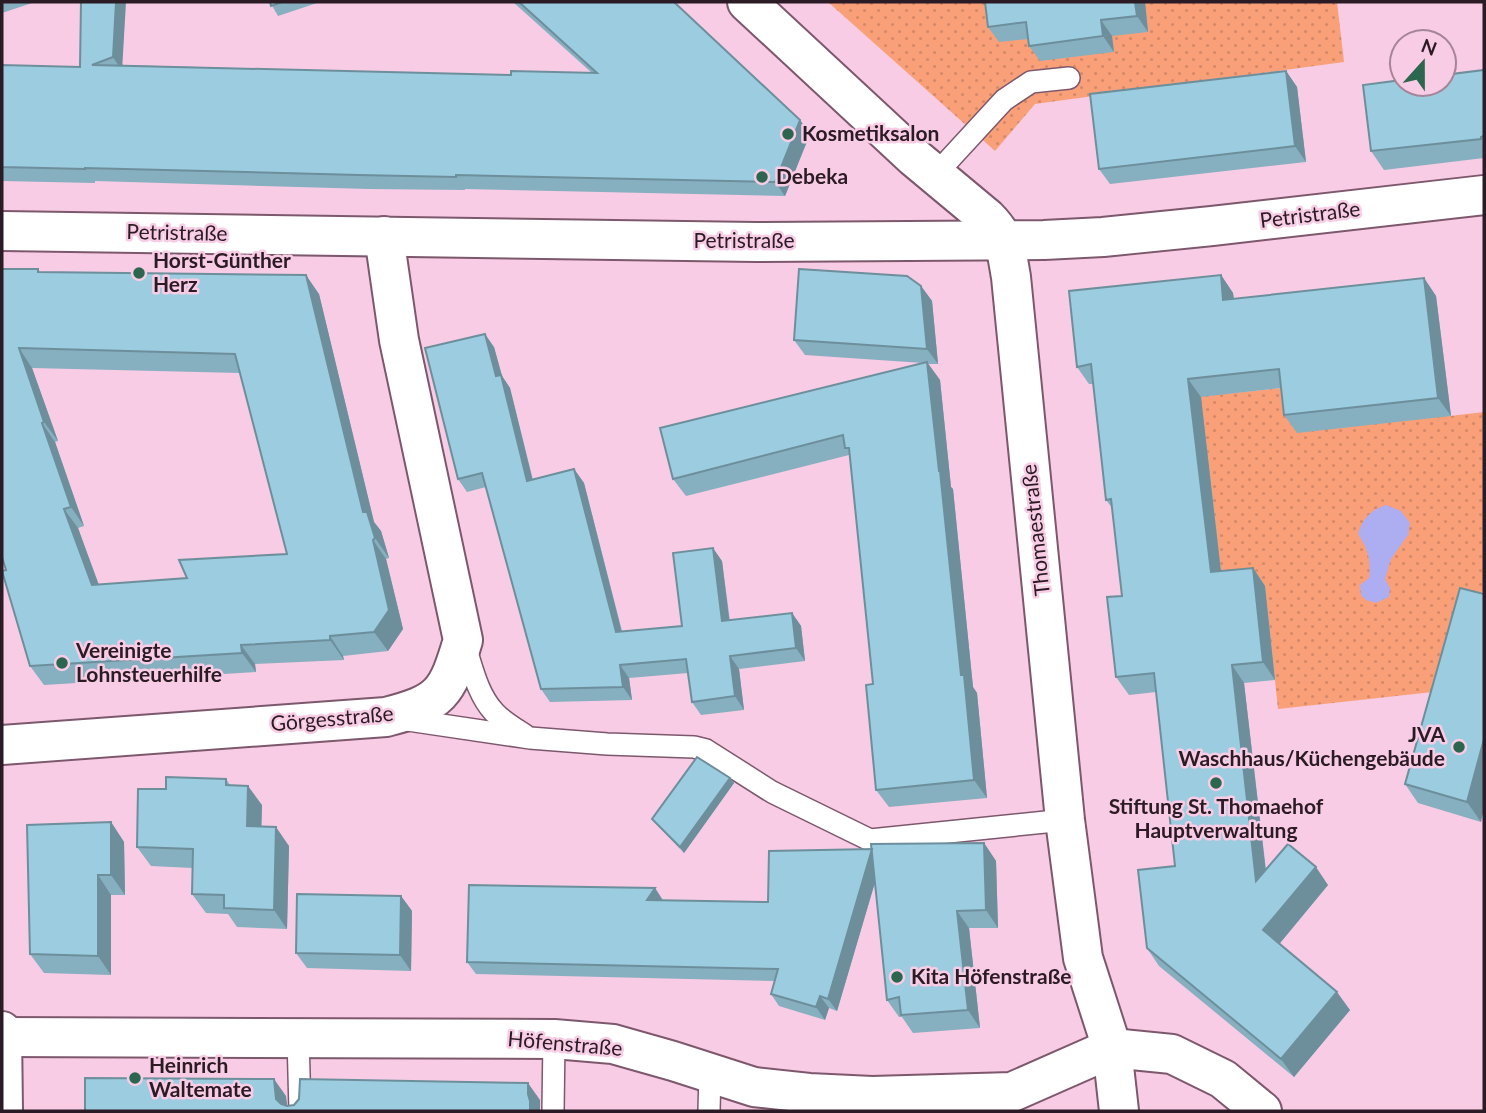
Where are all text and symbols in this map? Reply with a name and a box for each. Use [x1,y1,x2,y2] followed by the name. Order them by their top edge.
[1388,28,1458,98] north arrow
[1418,33,1440,60] text: N
[802,120,939,145] place label: Kosmetiksalon
[780,126,796,142] marker: Kosmetiksalon
[776,163,848,188] place label: Debeka
[754,169,770,185] marker: Debeka
[1258,195,1362,232] street label: Petristraße
[126,218,228,245] street label: Petristraße
[693,227,795,252] street label: Petristraße
[153,247,291,296] place label: Horst-Günther Herz
[131,265,147,281] marker: Horst-Günther Herz
[1015,463,1054,597] street label: Thomaestraße
[75,637,222,686] place label: Vereinigte Lohnsteuerhilfe
[54,655,70,671] marker: Vereinigte Lohnsteuerhilfe
[269,700,394,735] street label: Görgesstraße
[1179,721,1445,770] place label: JVA Waschhaus/Küchengebäude
[1451,739,1467,755] marker: JVA Waschhaus/Küchengebäude
[1208,775,1224,791] marker: Stiftung St. Thomaehof Hauptverwaltung
[1109,793,1324,842] place label: Stiftung St. Thomaehof Hauptverwaltung
[911,963,1072,988] place label: Kita Höfenstraße
[889,969,905,985] marker: Kita Höfenstraße
[507,1025,624,1060] street label: Höfenstraße
[149,1052,252,1101] place label: Heinrich Waltemate
[127,1070,143,1086] marker: Heinrich Waltemate

